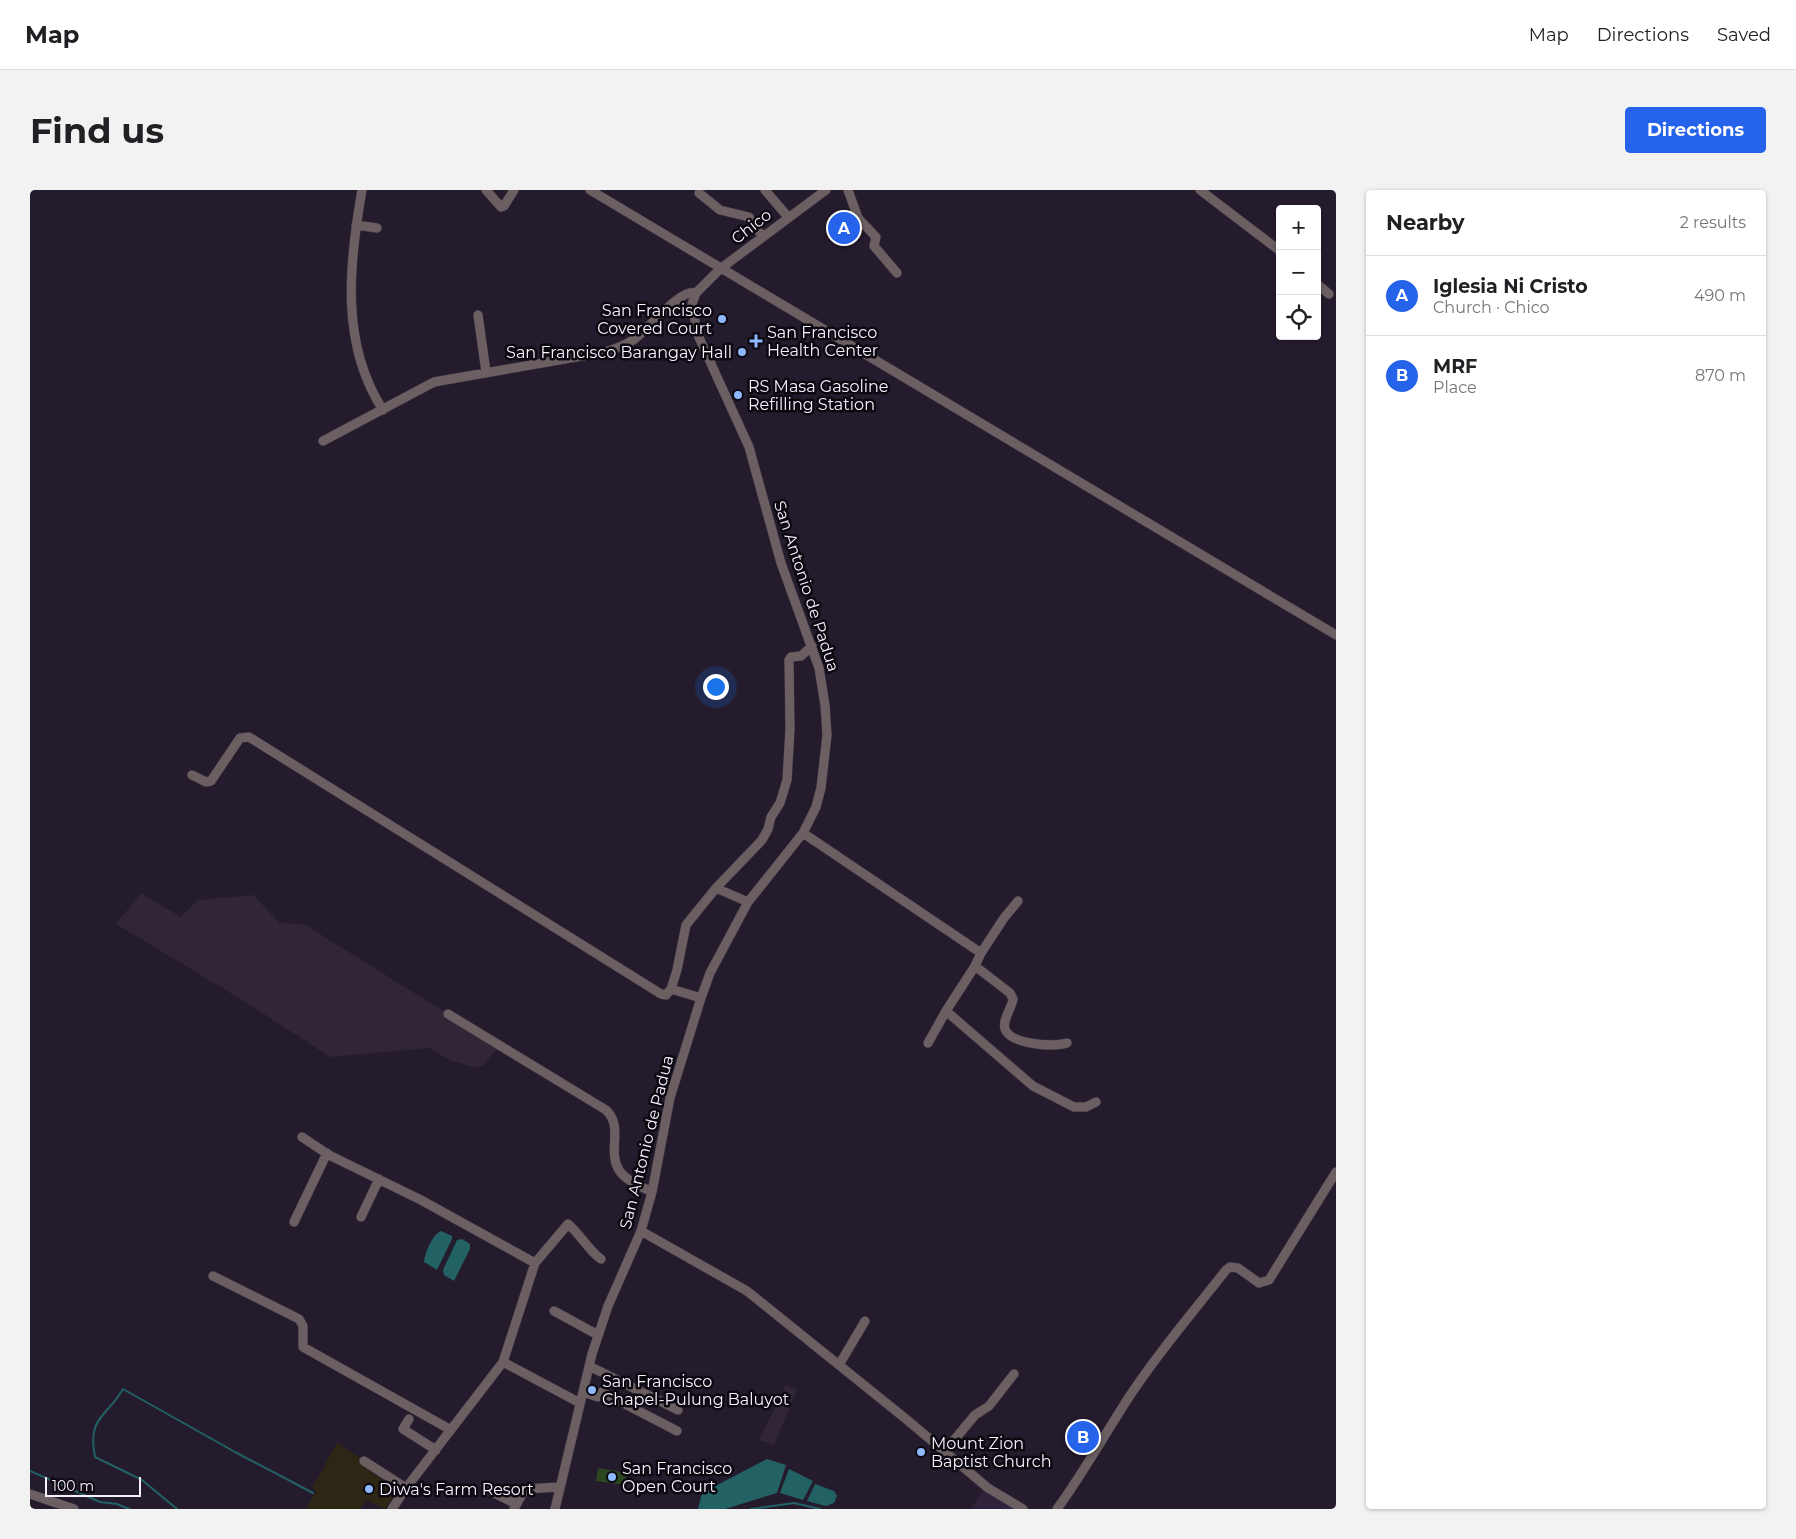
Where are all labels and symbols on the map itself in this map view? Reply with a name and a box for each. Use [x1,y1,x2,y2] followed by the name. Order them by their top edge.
[728,205,775,248] street label: Chico
[828,209,860,247] pin: A
[597,301,713,338] place label: San Francisco Covered Court
[716,313,728,325] marker: San Francisco Covered Court
[767,323,878,360] place label: San Francisco Health Center
[749,334,763,348] marker: San Francisco Health Center
[506,343,732,362] place label: San Francisco Barangay Hall
[736,346,748,358] marker: San Francisco Barangay Hall
[748,377,889,414] place label: RS Masa Gasoline Refilling Station
[732,389,744,401] marker: RS Masa Gasoline Refilling Station
[770,498,843,674] street label: San Antonio de Padua
[703,674,729,700] your location
[616,1053,677,1231] street label: San Antonio de Padua
[602,1372,790,1409] place label: San Francisco Chapel-Pulung Baluyot
[586,1384,598,1396] marker: San Francisco Chapel-Pulung Baluyot
[1067,1418,1099,1456] pin: B
[931,1434,1051,1471] place label: Mount Zion Baptist Church
[915,1446,927,1458] marker: Mount Zion Baptist Church
[622,1459,732,1496] place label: San Francisco Open Court
[606,1471,618,1483] marker: San Francisco Open Court
[45,1474,141,1497] scale bar
[379,1480,534,1499] place label: Diwa's Farm Resort
[363,1483,375,1495] marker: Diwa's Farm Resort

